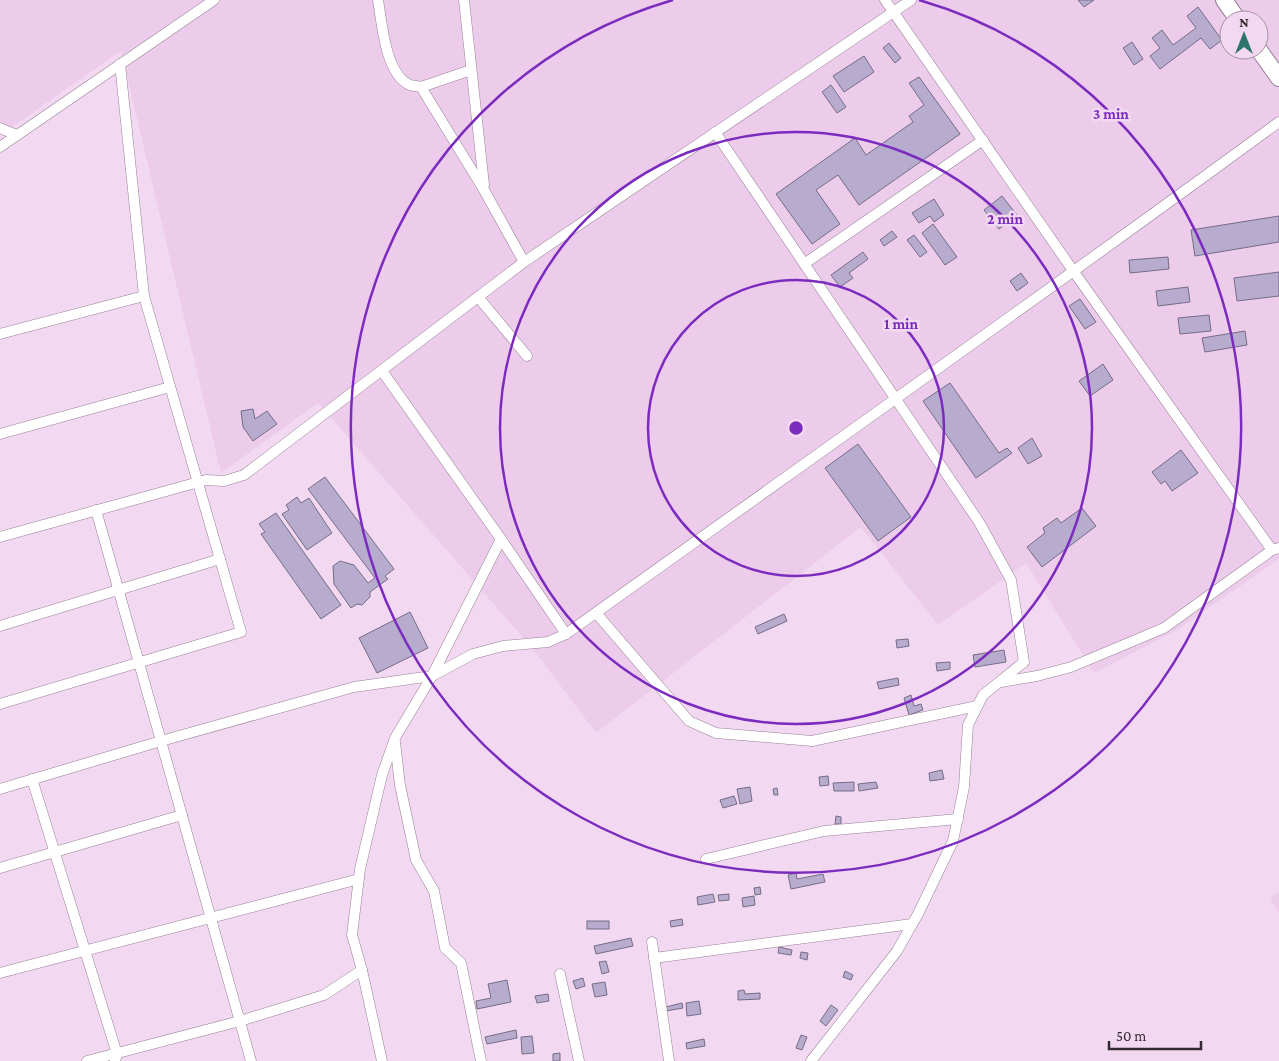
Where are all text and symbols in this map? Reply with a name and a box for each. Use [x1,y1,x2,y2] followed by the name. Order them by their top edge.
[1219,10,1269,60] north arrow
[1239,14,1249,30] text: N
[1093,106,1129,122] text: 3 min
[987,211,1023,227] text: 2 min
[884,316,918,332] text: 1 min
[787,419,805,437] centre of rings
[1109,1018,1202,1050] scale bar
[1116,1028,1146,1044] text: 50 m

